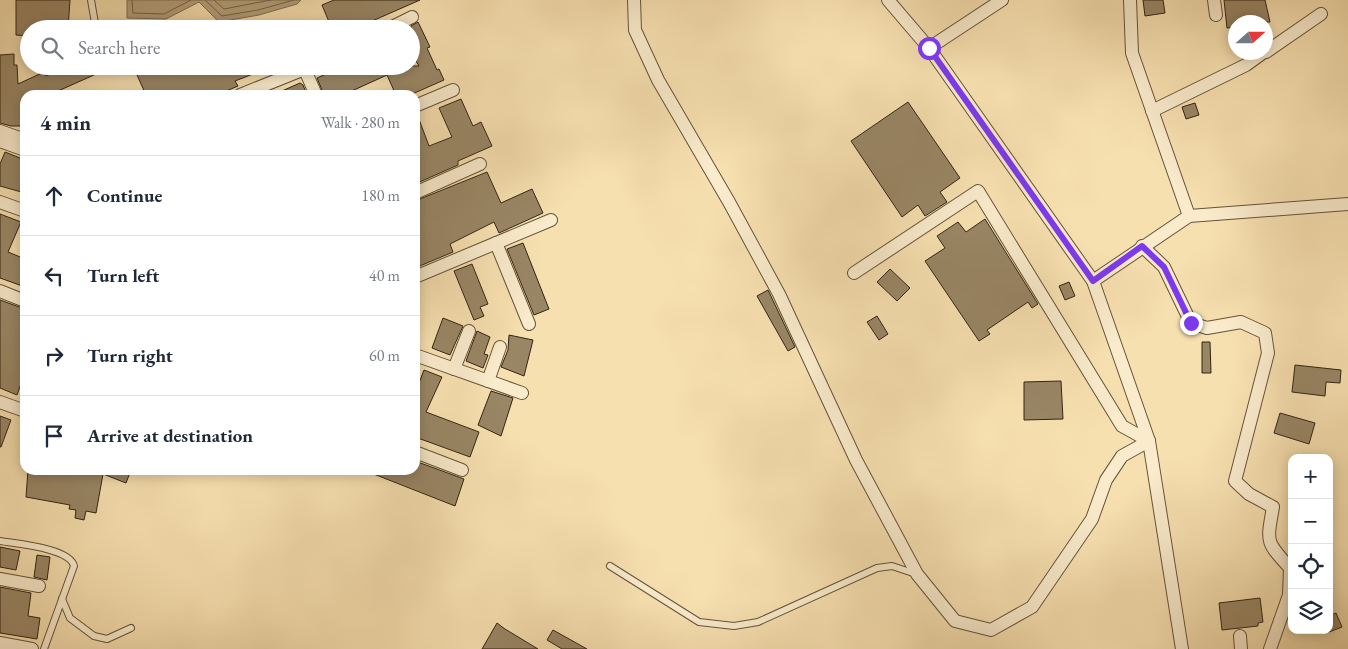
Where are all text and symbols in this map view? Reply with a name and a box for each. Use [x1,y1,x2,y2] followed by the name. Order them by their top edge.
[1228,15,1273,60] north arrow
[20,20,420,75] search box
[38,34,66,62] icon: search
[78,35,160,60] text: Search here
[918,37,941,60] route start
[40,109,91,136] text: 4 min
[321,112,400,133] text: Walk · 280 m
[40,182,68,210] icon: ahead
[87,183,162,208] text: Continue
[361,185,400,206] text: 180 m
[40,262,68,290] icon: left
[87,263,159,288] text: Turn left
[369,265,400,286] text: 40 m
[1180,312,1203,335] route end
[40,342,68,370] icon: right
[87,343,173,368] text: Turn right
[369,345,400,366] text: 60 m
[40,422,68,450] icon: arrive
[87,423,253,448] text: Arrive at destination
[1288,454,1333,634] map controls
[1288,454,1333,499] button: +
[1288,499,1333,544] button: −
[1288,544,1333,589] button: locate
[1288,589,1333,634] button: layers

